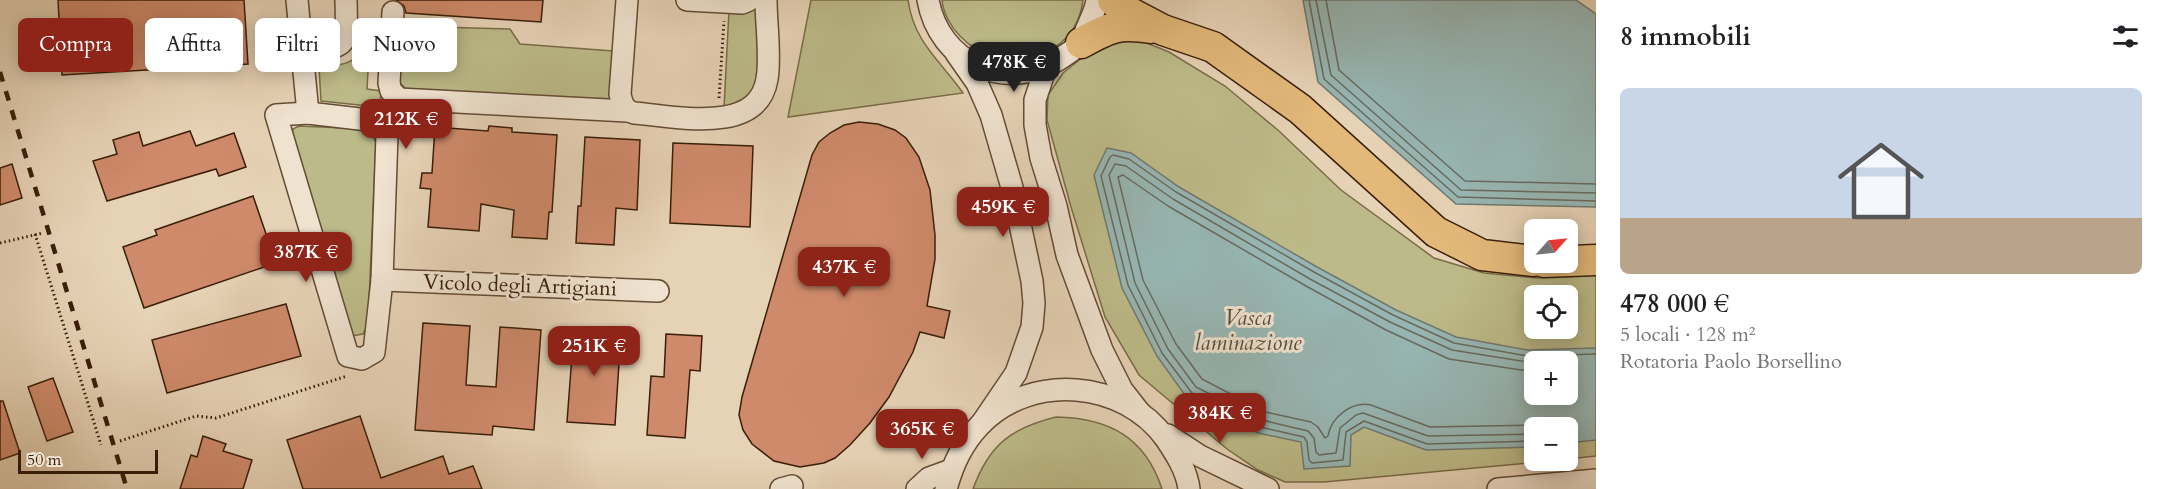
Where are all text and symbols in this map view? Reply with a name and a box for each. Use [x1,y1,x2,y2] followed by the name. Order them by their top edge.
[18,18,133,72] chip: Compra
[145,18,243,72] chip: Affitta
[255,18,340,72] chip: Filtri
[352,18,457,72] chip: Nuovo
[1620,19,1751,54] text: 8 immobili
[2109,20,2142,53] icon: filters
[965,42,1063,93] pin: 478K €
[982,48,1046,75] text: 478K €
[357,99,455,150] pin: 212K €
[374,105,438,132] text: 212K €
[1827,127,1935,235] icon: home
[954,187,1052,238] pin: 459K €
[971,193,1035,220] text: 459K €
[1524,219,1578,273] north arrow
[1524,219,1578,471] map controls
[257,232,355,283] pin: 387K €
[274,238,338,265] text: 387K €
[795,247,893,298] pin: 437K €
[812,253,876,280] text: 437K €
[423,268,617,303] street label: Vicolo degli Artigiani
[1524,285,1578,339] button: locate
[1620,286,1729,321] text: 478 000 €
[1195,303,1302,358] water label: Vasca laminazione
[1620,321,1756,348] text: 5 locali · 128 m²
[545,326,643,377] pin: 251K €
[562,332,626,359] text: 251K €
[1620,348,1842,375] text: Rotatoria Paolo Borsellino
[1524,351,1578,405] button: +
[1171,393,1269,444] pin: 384K €
[1188,399,1252,426] text: 384K €
[873,409,971,460] pin: 365K €
[890,415,954,442] text: 365K €
[1524,417,1578,471] button: −
[18,447,158,474] scale bar
[27,449,61,471] text: 50 m

